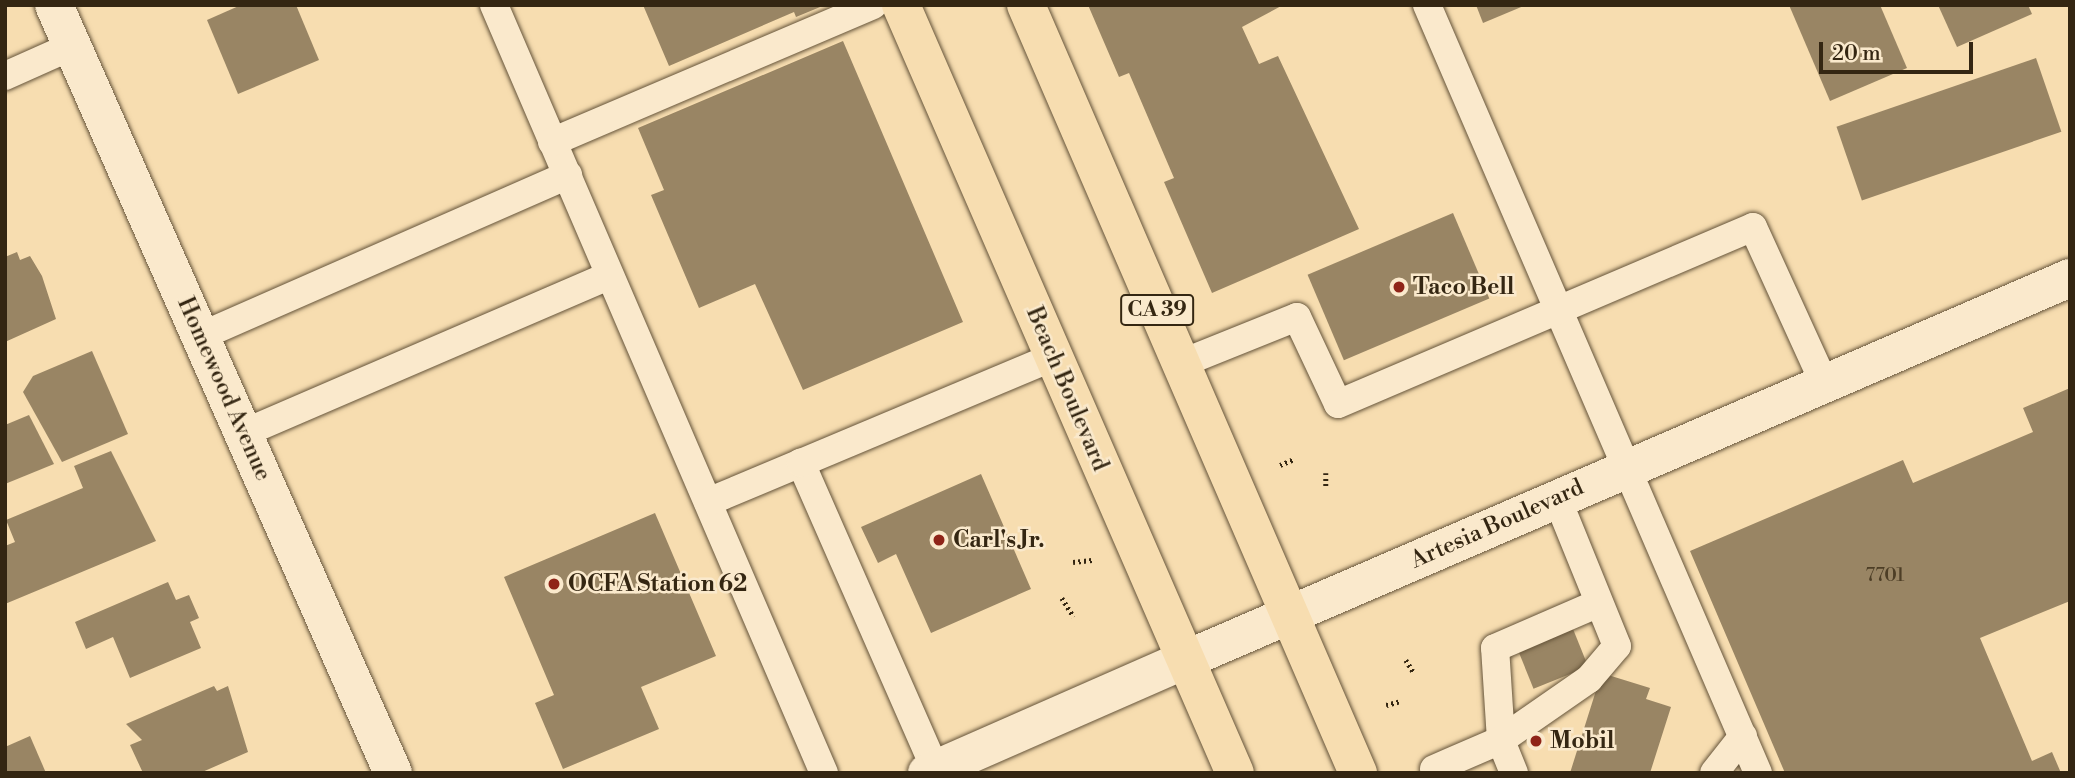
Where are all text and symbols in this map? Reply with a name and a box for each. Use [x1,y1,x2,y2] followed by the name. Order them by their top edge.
[1823,28,1977,72] scale bar
[1832,41,1881,67] text: 20 m
[1413,273,1514,301] place label: Taco Bell
[1391,279,1407,295] marker: Taco Bell
[1118,292,1196,328] road number: CA 39
[171,293,277,485] street label: Homewood Avenue
[1020,303,1114,475] street label: Beach Boulevard
[1406,474,1588,574] street label: Artesia Boulevard
[953,526,1045,554] place label: Carl's Jr.
[931,532,947,548] marker: Carl's Jr.
[1866,565,1904,587] house number: 7701
[568,570,747,598] place label: OCFA Station 62
[546,576,562,592] marker: OCFA Station 62
[1550,727,1614,755] place label: Mobil
[1528,733,1544,749] marker: Mobil

